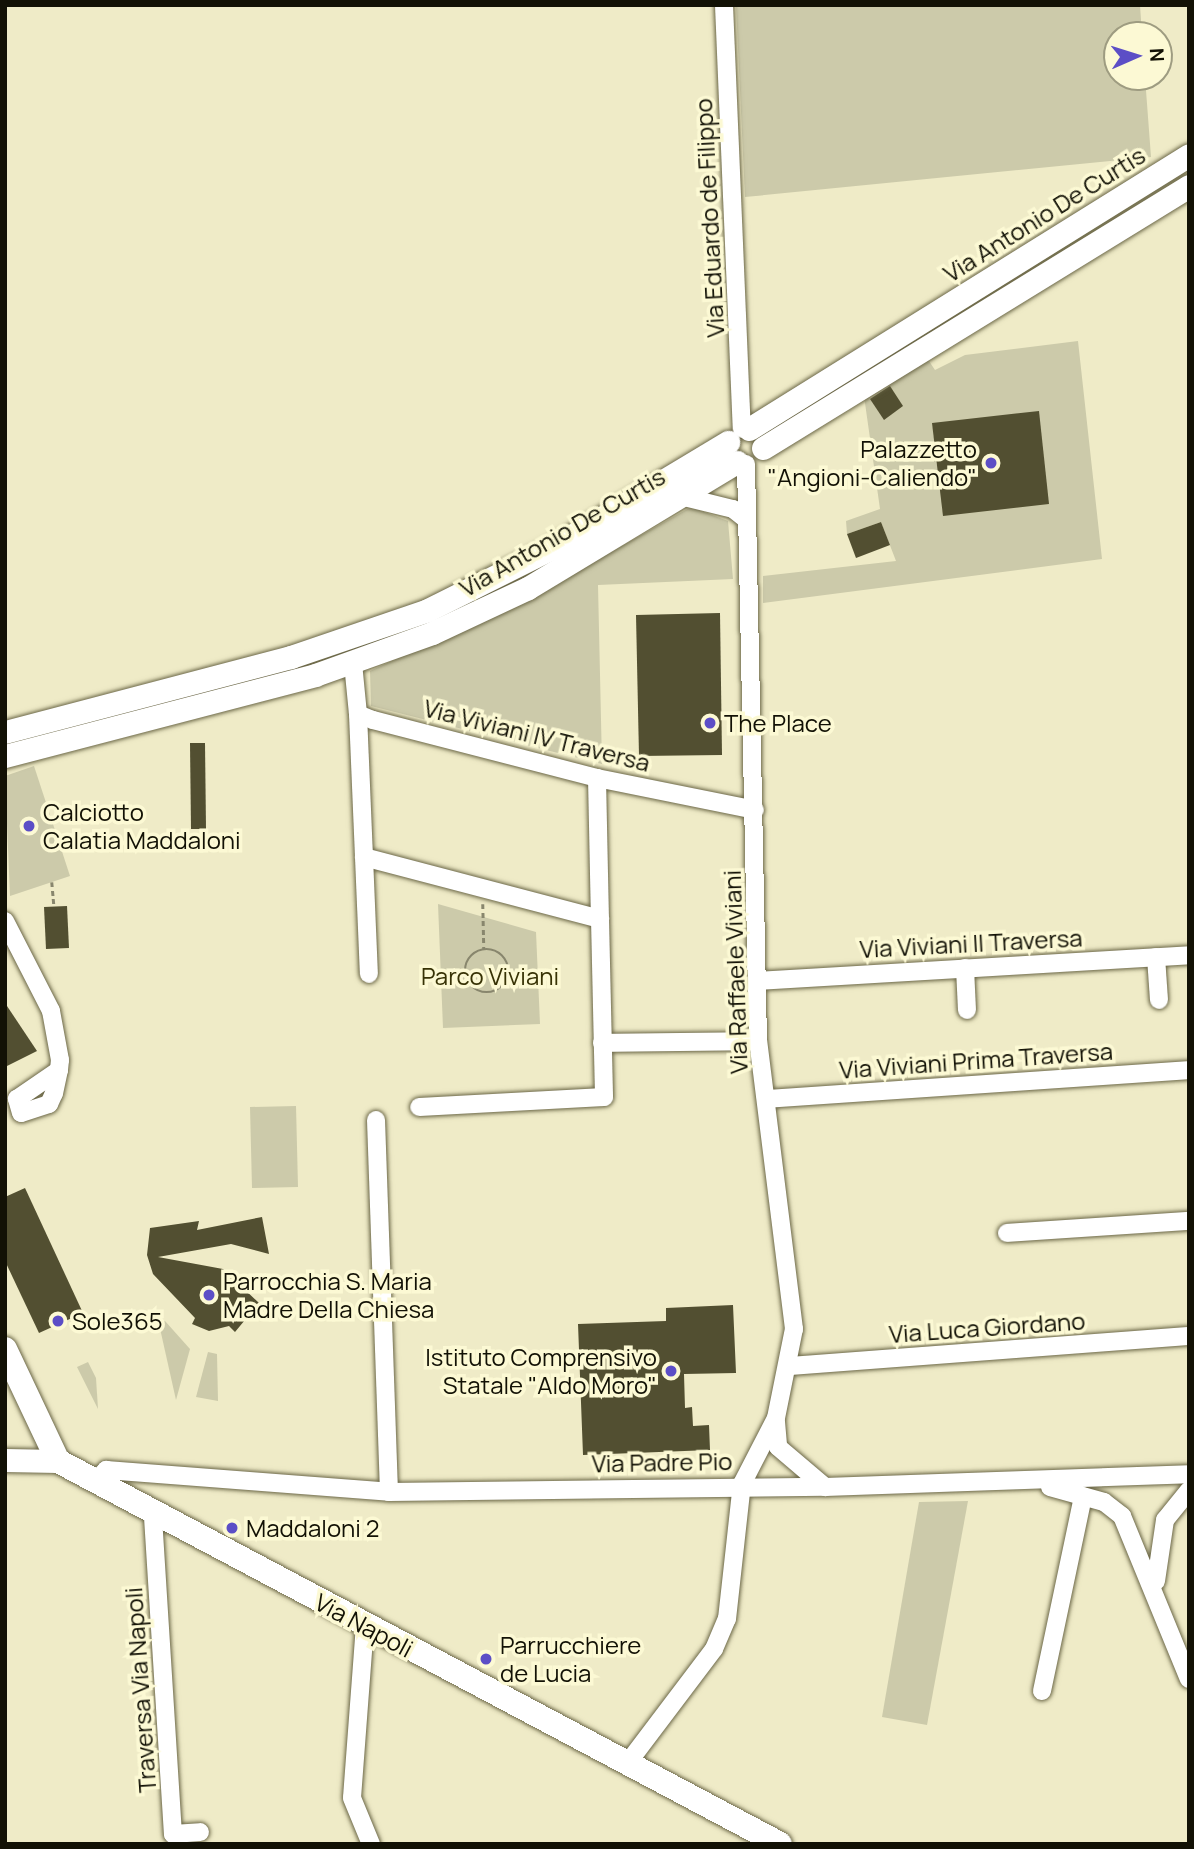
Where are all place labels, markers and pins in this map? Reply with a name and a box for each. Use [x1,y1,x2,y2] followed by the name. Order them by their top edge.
[768,435,977,491] place label: Palazzetto "Angioni-Caliendo"
[983,455,999,471] marker: Palazzetto "Angioni-Caliendo"
[724,709,832,737] place label: The Place
[702,715,718,731] marker: The Place
[43,798,241,854] place label: Calciotto Calatia Maddaloni
[21,818,37,834] marker: Calciotto Calatia Maddaloni
[223,1267,434,1323] place label: Parrocchia S. Maria Madre Della Chiesa
[201,1287,217,1303] marker: Parrocchia S. Maria Madre Della Chiesa
[72,1307,163,1335] place label: Sole365
[50,1313,66,1329] marker: Sole365
[425,1343,657,1399] place label: Istituto Comprensivo Statale "Aldo Moro"
[663,1363,679,1379] marker: Istituto Comprensivo Statale "Aldo Moro"
[246,1514,379,1542] place label: Maddaloni 2
[224,1520,240,1536] marker: Maddaloni 2
[500,1631,641,1687] place label: Parrucchiere de Lucia
[478,1651,494,1667] marker: Parrucchiere de Lucia

